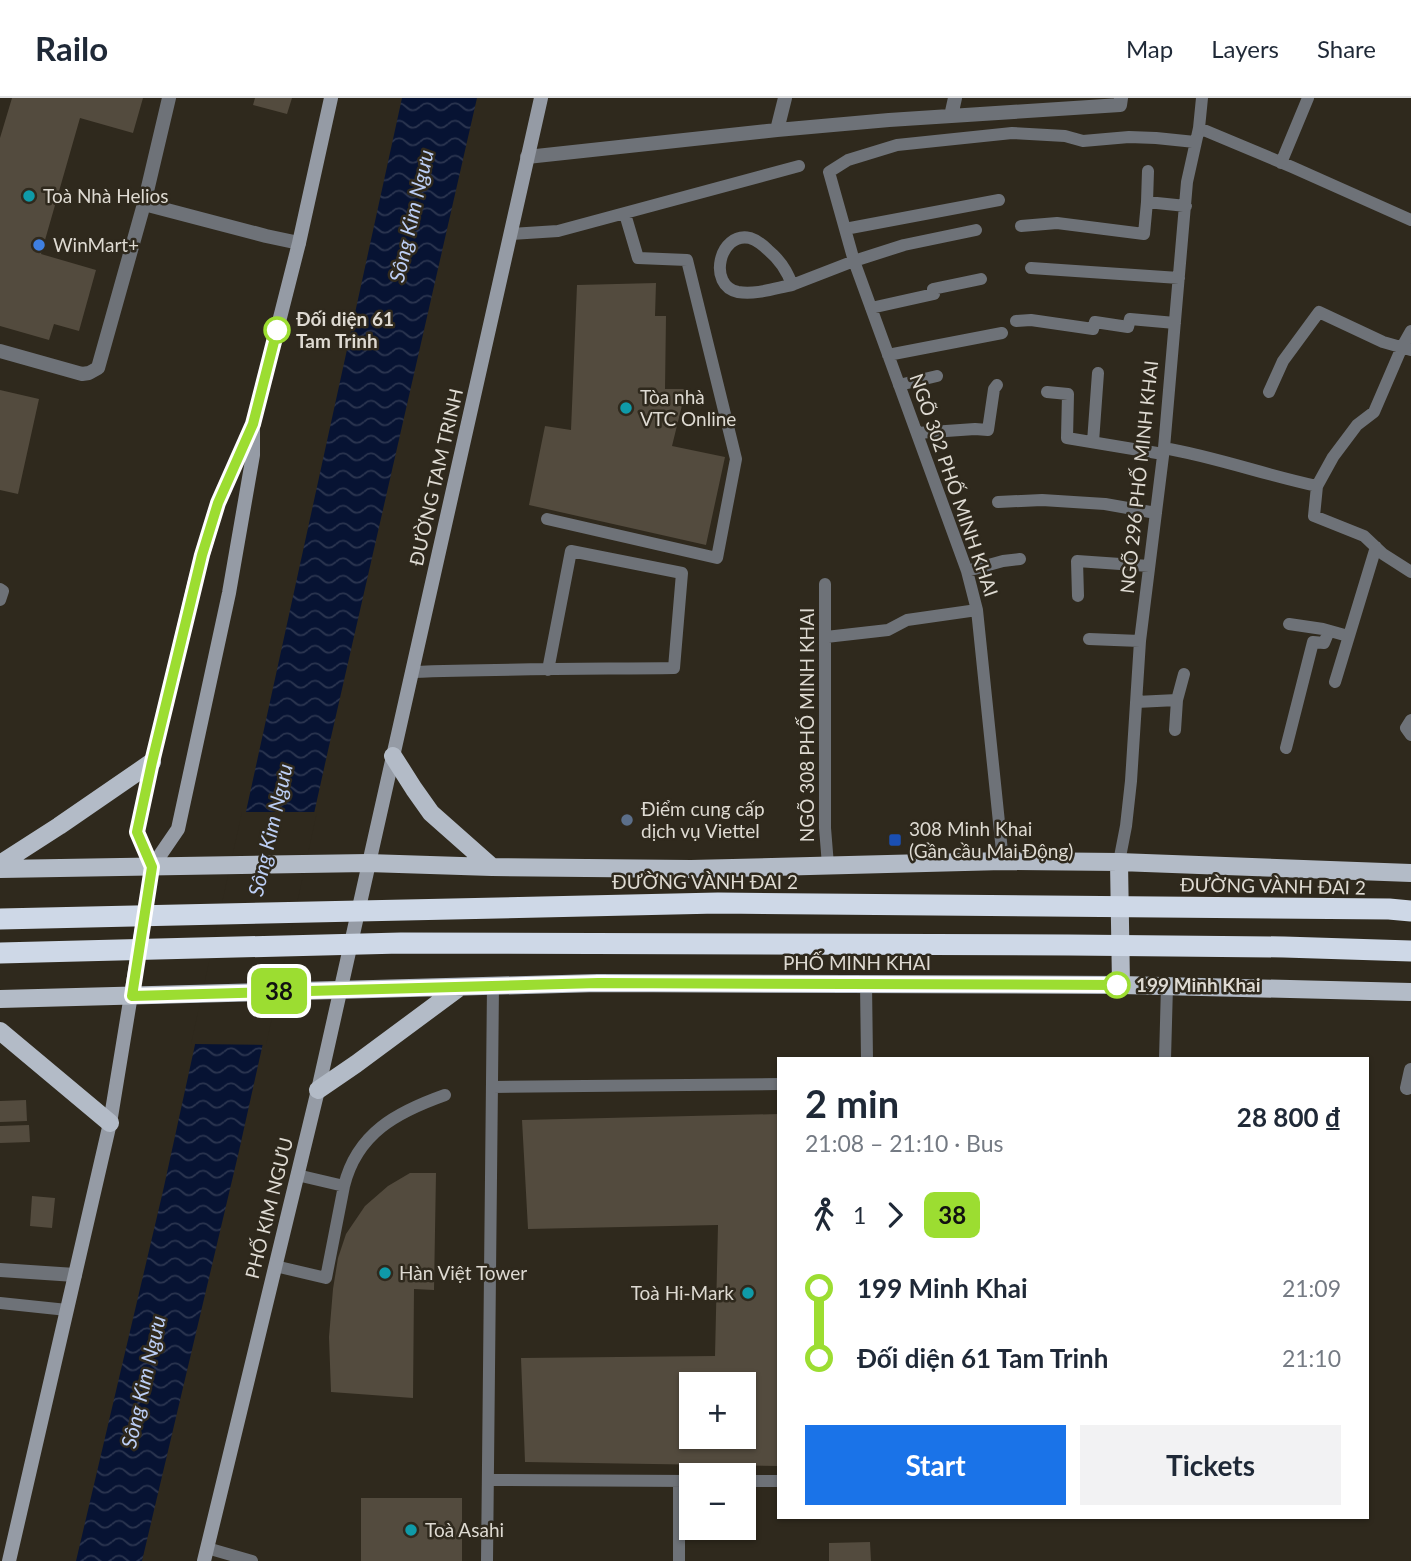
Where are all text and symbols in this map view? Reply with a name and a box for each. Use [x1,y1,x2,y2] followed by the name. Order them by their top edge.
[35,28,108,68] text: Railo
[1126,34,1173,63] text: Map
[1211,34,1279,63] text: Layers
[1317,34,1376,63] text: Share
[383,147,438,284] water label: Sông Kim Ngưu
[43,184,169,207] place label: Toà Nhà Helios
[21,188,37,204] marker: Toà Nhà Helios
[53,233,139,256] place label: WinMart+
[31,237,47,253] marker: WinMart+
[295,307,394,352] place label: Đối diện 61 Tam Trinh
[264,317,290,343] marker: Đối diện 61 Tam Trinh
[1115,359,1162,595] street label: NGÕ 296 PHỐ MINH KHAI
[905,370,1004,599] street label: NGÕ 302 PHỐ MINH KHAI
[640,385,736,430] place label: Tòa nhà VTC Online
[404,386,467,568] street label: ĐƯỜNG TAM TRINH
[618,400,634,416] marker: Tòa nhà VTC Online
[795,608,818,842] street label: NGÕ 308 PHỐ MINH KHAI
[242,761,297,898] water label: Sông Kim Ngưu
[641,797,765,842] place label: Điểm cung cấp dịch vụ Viettel
[619,812,635,828] marker: Điểm cung cấp dịch vụ Viettel
[909,817,1073,862] place label: 308 Minh Khai (Gần cầu Mai Động)
[887,832,903,848] marker: 308 Minh Khai (Gần cầu Mai Động)
[612,870,798,893] street label: ĐƯỜNG VÀNH ĐAI 2
[1180,872,1366,899] street label: ĐƯỜNG VÀNH ĐAI 2
[783,951,931,974] street label: PHỐ MINH KHAI
[247,968,310,1014] line badge: 38
[1104,972,1130,998] marker: 199 Minh Khai
[1136,973,1261,996] place label: 199 Minh Khai
[265,976,293,1005] text: 38
[805,1080,899,1126] text: 2 min
[1237,1101,1341,1133] text: 28 800 ₫
[805,1129,1004,1157] text: 21:08 – 21:10 · Bus
[240,1135,297,1281] street label: PHỐ KIM NGƯU
[805,1196,843,1234] icon: walk
[876,1196,914,1234] icon: forward
[938,1200,966,1229] text: 38
[853,1201,866,1229] text: 1
[399,1261,527,1284] place label: Hàn Việt Tower
[377,1265,393,1281] marker: Hàn Việt Tower
[857,1272,1027,1304] text: 199 Minh Khai
[1282,1274,1341,1302] text: 21:09
[631,1281,734,1304] place label: Toà Hi-Mark
[740,1285,756,1301] marker: Toà Hi-Mark
[115,1313,170,1450] water label: Sông Kim Ngưu
[857,1342,1108,1374] text: Đối diện 61 Tam Trinh
[1282,1344,1341,1372] text: 21:10
[679,1372,756,1540] map controls
[679,1372,756,1449] button: +
[805,1425,1066,1505] button: Start
[1080,1425,1341,1505] button: Tickets
[679,1463,756,1540] button: −
[425,1518,504,1541] place label: Toà Asahi
[403,1522,419,1538] marker: Toà Asahi

